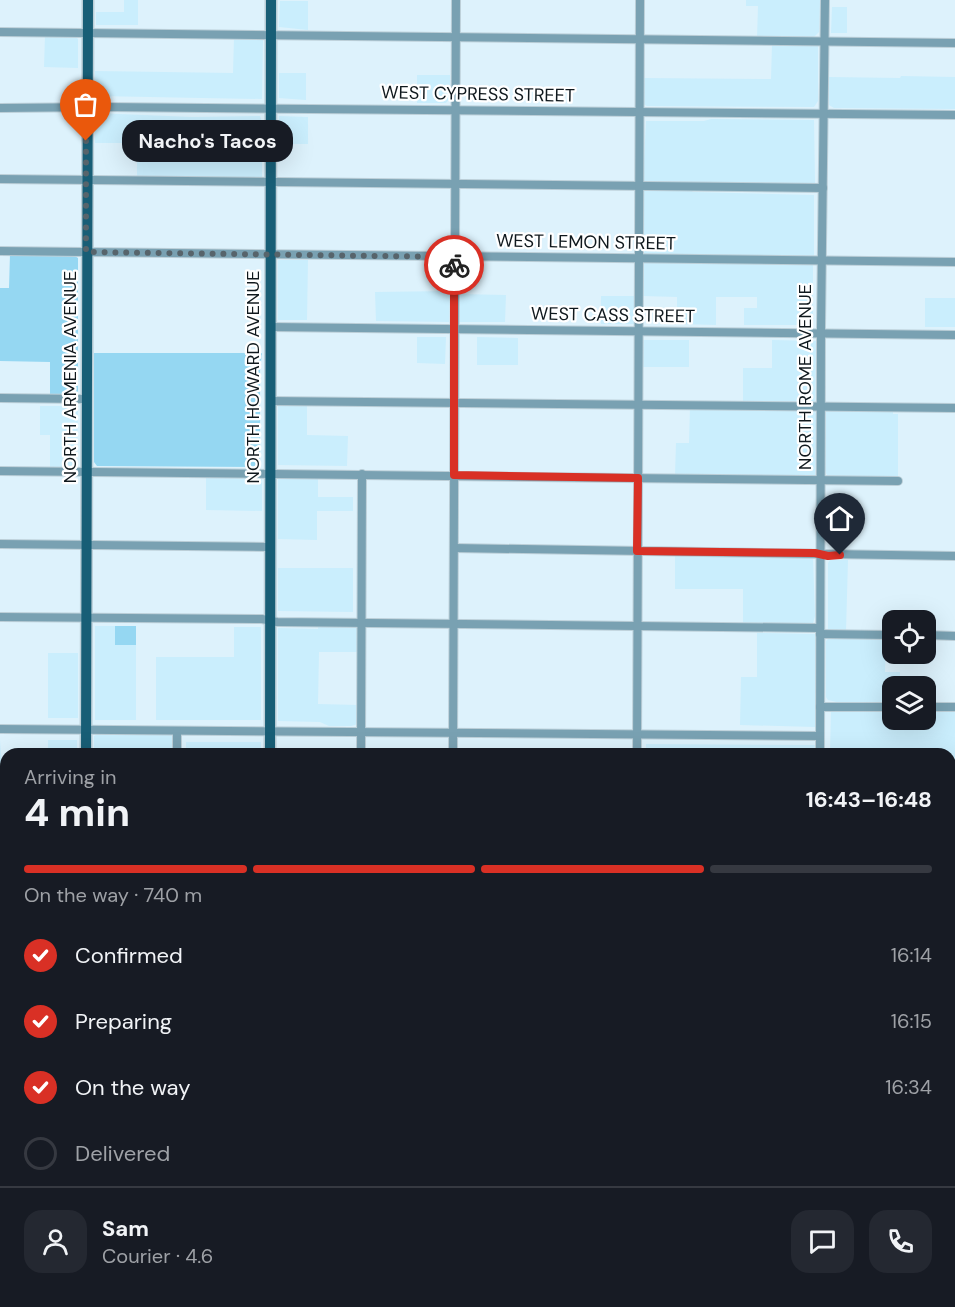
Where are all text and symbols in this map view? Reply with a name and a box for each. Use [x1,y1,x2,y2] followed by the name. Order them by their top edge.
[60,79,111,141] pin
[381,80,575,108] street label: WEST CYPRESS STREET
[69,88,102,121] icon: bag
[122,120,293,162] callout: Nacho's Tacos
[138,128,277,154] text: Nacho's Tacos
[496,228,676,256] street label: WEST LEMON STREET
[424,235,484,295] courier
[438,249,471,282] icon: bike
[58,271,82,483] street label: NORTH ARMENIA AVENUE
[241,271,265,483] street label: NORTH HOWARD AVENUE
[793,284,817,470] street label: NORTH ROME AVENUE
[531,302,695,328] street label: WEST CASS STREET
[814,493,865,555] pin
[823,502,856,535] icon: home
[882,610,936,730] map controls
[882,610,936,664] button: locate
[882,676,936,730] button: layers
[24,764,116,790] text: Arriving in
[806,785,932,814] text: 16:43–16:48
[24,787,130,838] text: 4 min
[24,882,202,908] text: On the way · 740 m
[24,939,57,972] icon: check
[75,941,183,970] text: Confirmed
[891,942,932,968] text: 16:14
[24,1005,57,1038] icon: check
[75,1007,172,1036] text: Preparing
[891,1008,932,1034] text: 16:15
[24,1071,57,1104] icon: check
[75,1073,190,1102] text: On the way
[885,1074,932,1100] text: 16:34
[75,1139,170,1168] text: Delivered
[24,1210,87,1273] button: person
[791,1210,854,1273] button: chat
[869,1210,932,1273] button: phone
[102,1214,149,1243] text: Sam
[102,1243,213,1269] text: Courier · 4.6

